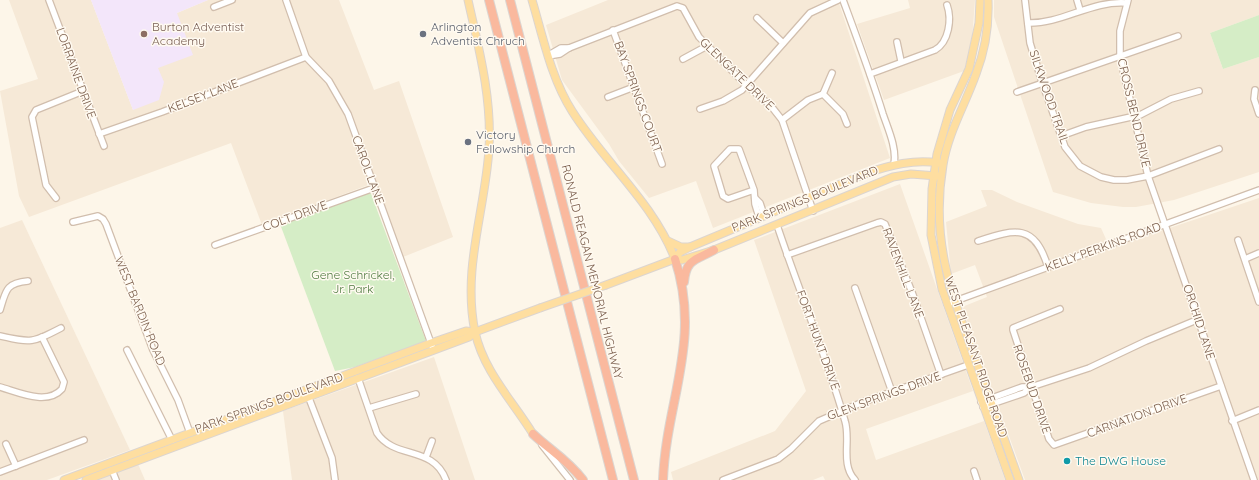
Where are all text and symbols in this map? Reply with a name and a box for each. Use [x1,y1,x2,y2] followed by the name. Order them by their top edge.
[152,19,244,48] place label: Burton Adventist Academy
[431,19,525,48] place label: Arlington Adventist Chruch
[53,25,100,120] street label: LORRAINE DRIVE
[139,29,149,39] marker: Burton Adventist Academy
[418,29,428,39] marker: Arlington Adventist Chruch
[697,34,778,113] street label: GLENGATE DRIVE
[611,39,666,155] street label: BAY SPRINGS COURT
[1026,48,1073,146] street label: SILKWOOD TRAIL
[1115,57,1154,169] street label: CROSS BEND DRIVE
[165,75,240,116] street label: KELSEY LANE
[476,127,575,156] place label: Victory Fellowship Church
[349,133,388,206] street label: CAROL LANE
[463,137,473,147] marker: Victory Fellowship Church
[729,162,881,235] street label: PARK SPRINGS BOULEVARD
[558,163,627,381] street label: RONALD REAGAN MEMORIAL HIGHWAY
[260,197,329,234] street label: COLT DRIVE
[1043,218,1163,274] street label: KELLY PERKINS ROAD
[879,225,928,320] street label: RAVENHILL LANE
[112,254,169,368] street label: WEST BARDIN ROAD
[311,267,395,296] park label: Gene Schrickel, Jr. Park
[942,274,1011,440] street label: WEST PLEASANT RIDGE ROAD
[1180,282,1219,362] street label: ORCHID LANE
[793,288,844,392] street label: FORT HUNT DRIVE
[1010,342,1055,436] street label: ROSEBUD DRIVE
[825,368,943,423] street label: GLEN SPRINGS DRIVE
[193,369,345,436] street label: PARK SPRINGS BOULEVARD
[1085,390,1189,441] street label: CARNATION DRIVE
[1075,453,1166,468] place label: The DWG House
[1062,456,1072,466] marker: The DWG House

